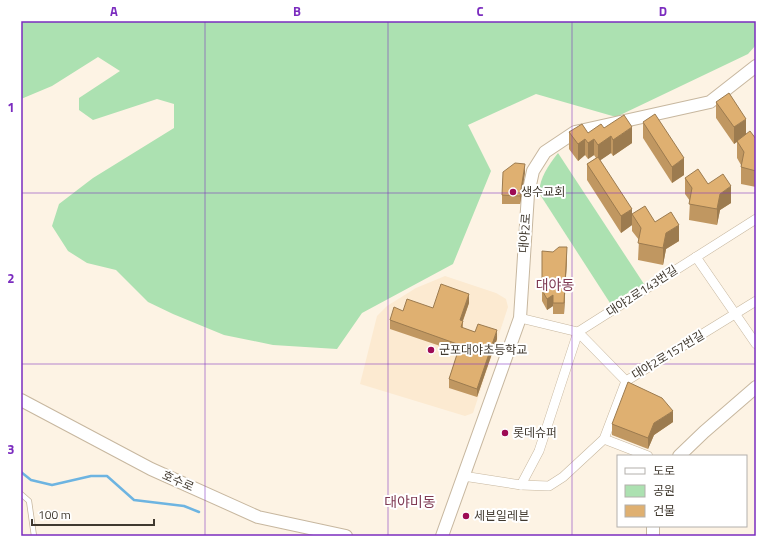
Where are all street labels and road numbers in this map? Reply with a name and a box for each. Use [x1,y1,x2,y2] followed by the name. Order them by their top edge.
[514,212,535,254] street label: 대야2로
[602,260,681,321] street label: 대야2로143번길
[628,325,708,384] street label: 대야2로157번길
[159,465,197,496] street label: 호수로

